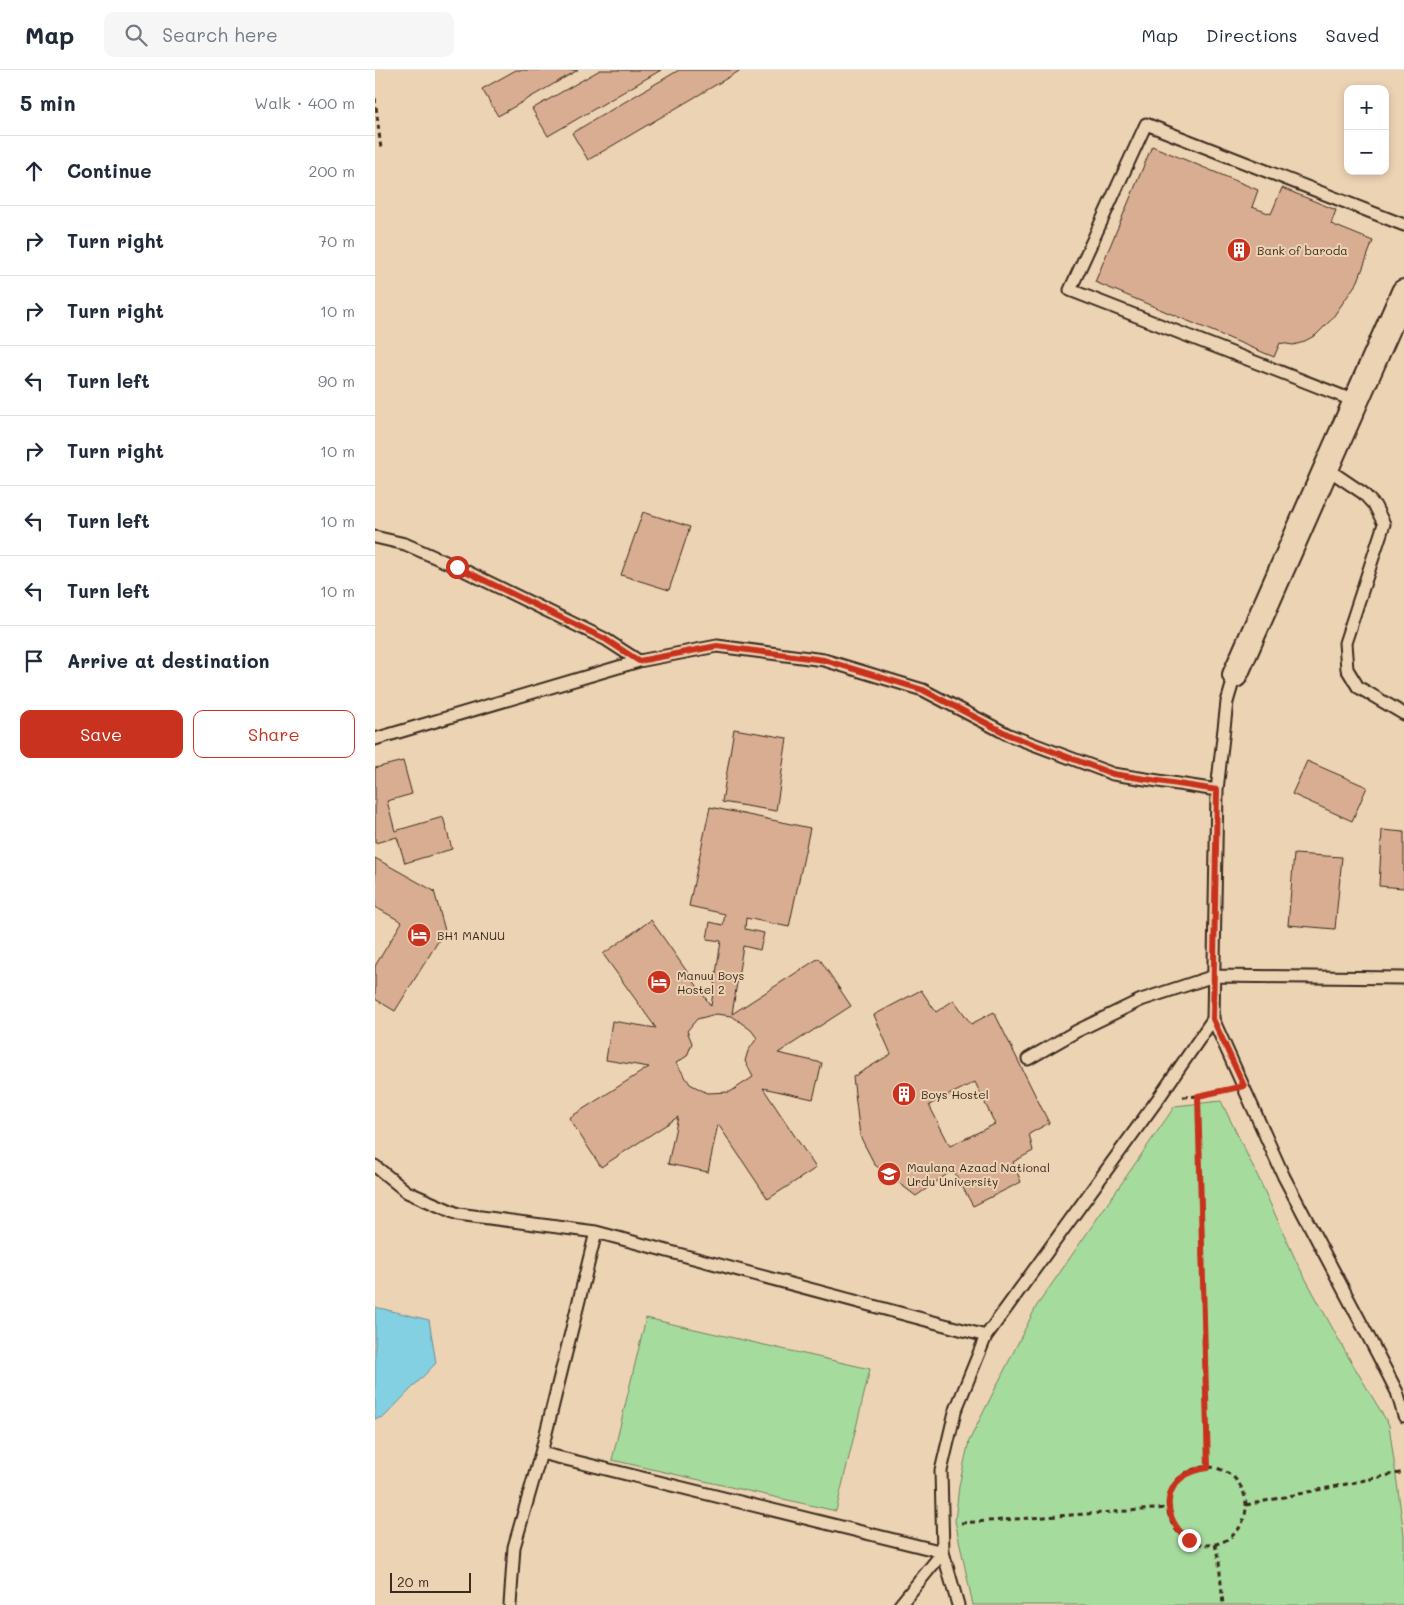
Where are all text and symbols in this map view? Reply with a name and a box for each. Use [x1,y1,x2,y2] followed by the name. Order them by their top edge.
[104,12,454,57] search box
[25,19,74,50] text: Map
[122,21,150,49] icon: search
[162,22,278,47] text: Search here
[1141,23,1178,47] text: Map
[1206,23,1298,47] text: Directions
[1326,23,1379,47] text: Saved
[1344,85,1389,175] map controls
[1344,85,1389,130] button: +
[20,89,76,116] text: 5 min
[254,92,355,113] text: Walk · 400 m
[1344,130,1389,175] button: −
[20,157,48,185] icon: ahead
[67,158,152,183] text: Continue
[308,160,355,181] text: 200 m
[20,227,48,255] icon: right
[67,228,164,253] text: Turn right
[318,230,355,251] text: 70 m
[1226,237,1252,263] building icon: Bank of baroda
[1257,242,1348,258] place label: Bank of baroda
[20,297,48,325] icon: right
[67,298,164,323] text: Turn right
[320,300,355,321] text: 10 m
[20,367,48,395] icon: left
[67,368,150,393] text: Turn left
[318,370,355,391] text: 90 m
[20,437,48,465] icon: right
[67,438,164,463] text: Turn right
[320,440,355,461] text: 10 m
[20,507,48,535] icon: left
[67,508,150,533] text: Turn left
[320,510,355,531] text: 10 m
[446,556,469,579] route start
[20,577,48,605] icon: left
[67,578,150,603] text: Turn left
[320,580,355,601] text: 10 m
[20,647,48,675] icon: arrive
[67,648,270,673] text: Arrive at destination
[20,710,183,758] button: Save
[193,710,355,758] button: Share
[406,922,432,948] hotel icon: BH1 MANUU
[437,927,505,943] place label: BH1 MANUU
[677,967,744,997] place label: Manuu Boys Hostel 2
[646,969,672,995] hotel icon: Manuu Boys Hostel 2
[891,1081,917,1107] building icon: Boys Hostel
[921,1086,989,1102] place label: Boys Hostel
[907,1159,1050,1189] place label: Maulana Azaad National Urdu University
[876,1161,902,1187] school or university icon: Maulana Azaad National Urdu University
[1178,1529,1201,1552] route end
[390,1570,471,1593] scale bar
[397,1572,429,1591] text: 20 m

